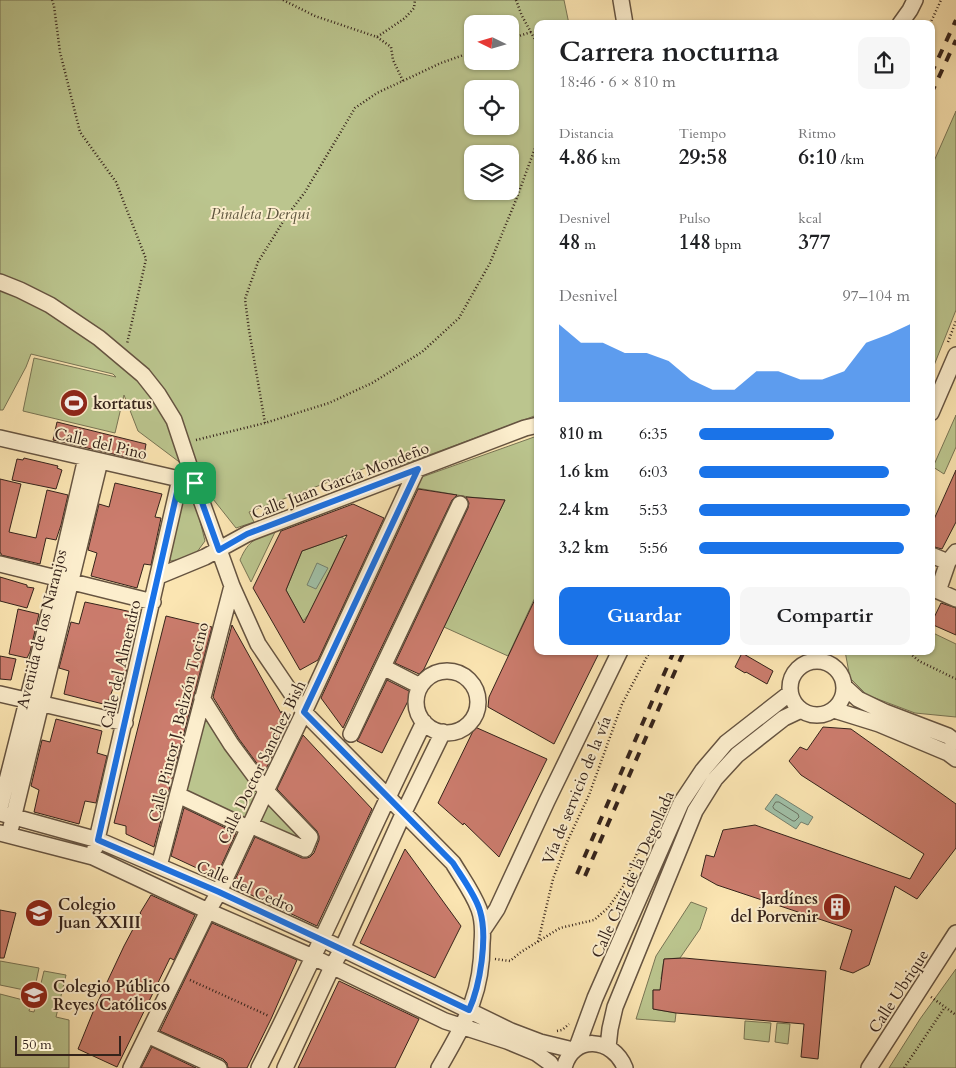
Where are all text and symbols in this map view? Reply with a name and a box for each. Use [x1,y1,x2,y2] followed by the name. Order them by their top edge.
[464,15,519,70] north arrow
[464,15,519,200] map controls
[559,33,779,71] text: Carrera nocturna
[858,37,910,89] button: share
[559,71,676,93] text: 18:46 · 6 × 810 m
[464,80,519,135] button: locate
[559,124,614,143] text: Distancia
[679,124,726,143] text: Tiempo
[798,124,836,143] text: Ritmo
[559,143,597,172] text: 4.86
[679,143,728,172] text: 29:58
[798,143,837,172] text: 6:10
[464,145,519,200] button: layers
[597,150,620,169] text: km
[837,150,864,169] text: /km
[210,203,310,225] park label: Pinaleta Derqui
[559,209,610,228] text: Desnivel
[679,209,710,228] text: Pulso
[798,209,822,228] text: kcal
[559,228,581,257] text: 48
[679,228,711,257] text: 148
[798,228,831,257] text: 377
[581,235,596,254] text: m
[711,235,742,254] text: bpm
[559,285,618,307] text: Desnivel
[842,285,910,307] text: 97–104 m
[59,388,89,418] sports icon: kortatus
[93,393,152,415] place label: kortatus
[52,423,150,465] street label: Calle del Pino
[559,423,603,445] text: 810 m
[639,423,668,445] text: 6:35
[249,437,432,525] street label: Calle Juan García Mondeño
[559,461,609,483] text: 1.6 km
[639,461,668,483] text: 6:03
[174,462,216,504] pin
[181,469,209,497] icon: arrive
[559,499,609,521] text: 2.4 km
[639,499,668,521] text: 5:53
[559,537,609,559] text: 3.2 km
[639,537,668,559] text: 5:56
[12,547,72,711] street label: Avenida de los Naranjos
[559,587,730,645] button: Guardar
[740,587,910,645] button: Compartir
[95,597,147,731] street label: Calle del Almendro
[143,620,215,825] street label: Calle Pintor J. Belizón Tocino
[213,677,311,848] street label: Calle Doctor Sanchez Bish
[537,713,617,868] street label: Vía de servicio de la vía
[586,787,680,961] street label: Calle Cruz de la Degollada
[193,855,299,919] street label: Calle del Cedro
[730,888,819,928] place label: Jardínes del Porvenir
[822,892,852,922] building icon: Jardínes del Porvenir
[56,894,141,934] place label: Colegio Juan XXIII
[24,898,54,928] school or university icon: Colegio Juan XXIII
[864,946,934,1038] street label: Calle Ubrique
[53,976,170,1016] place label: Colegio Público Reyes Católicos
[19,980,49,1010] school or university icon: Colegio Público Reyes Católicos
[15,1033,121,1056] scale bar
[22,1035,52,1054] text: 50 m

